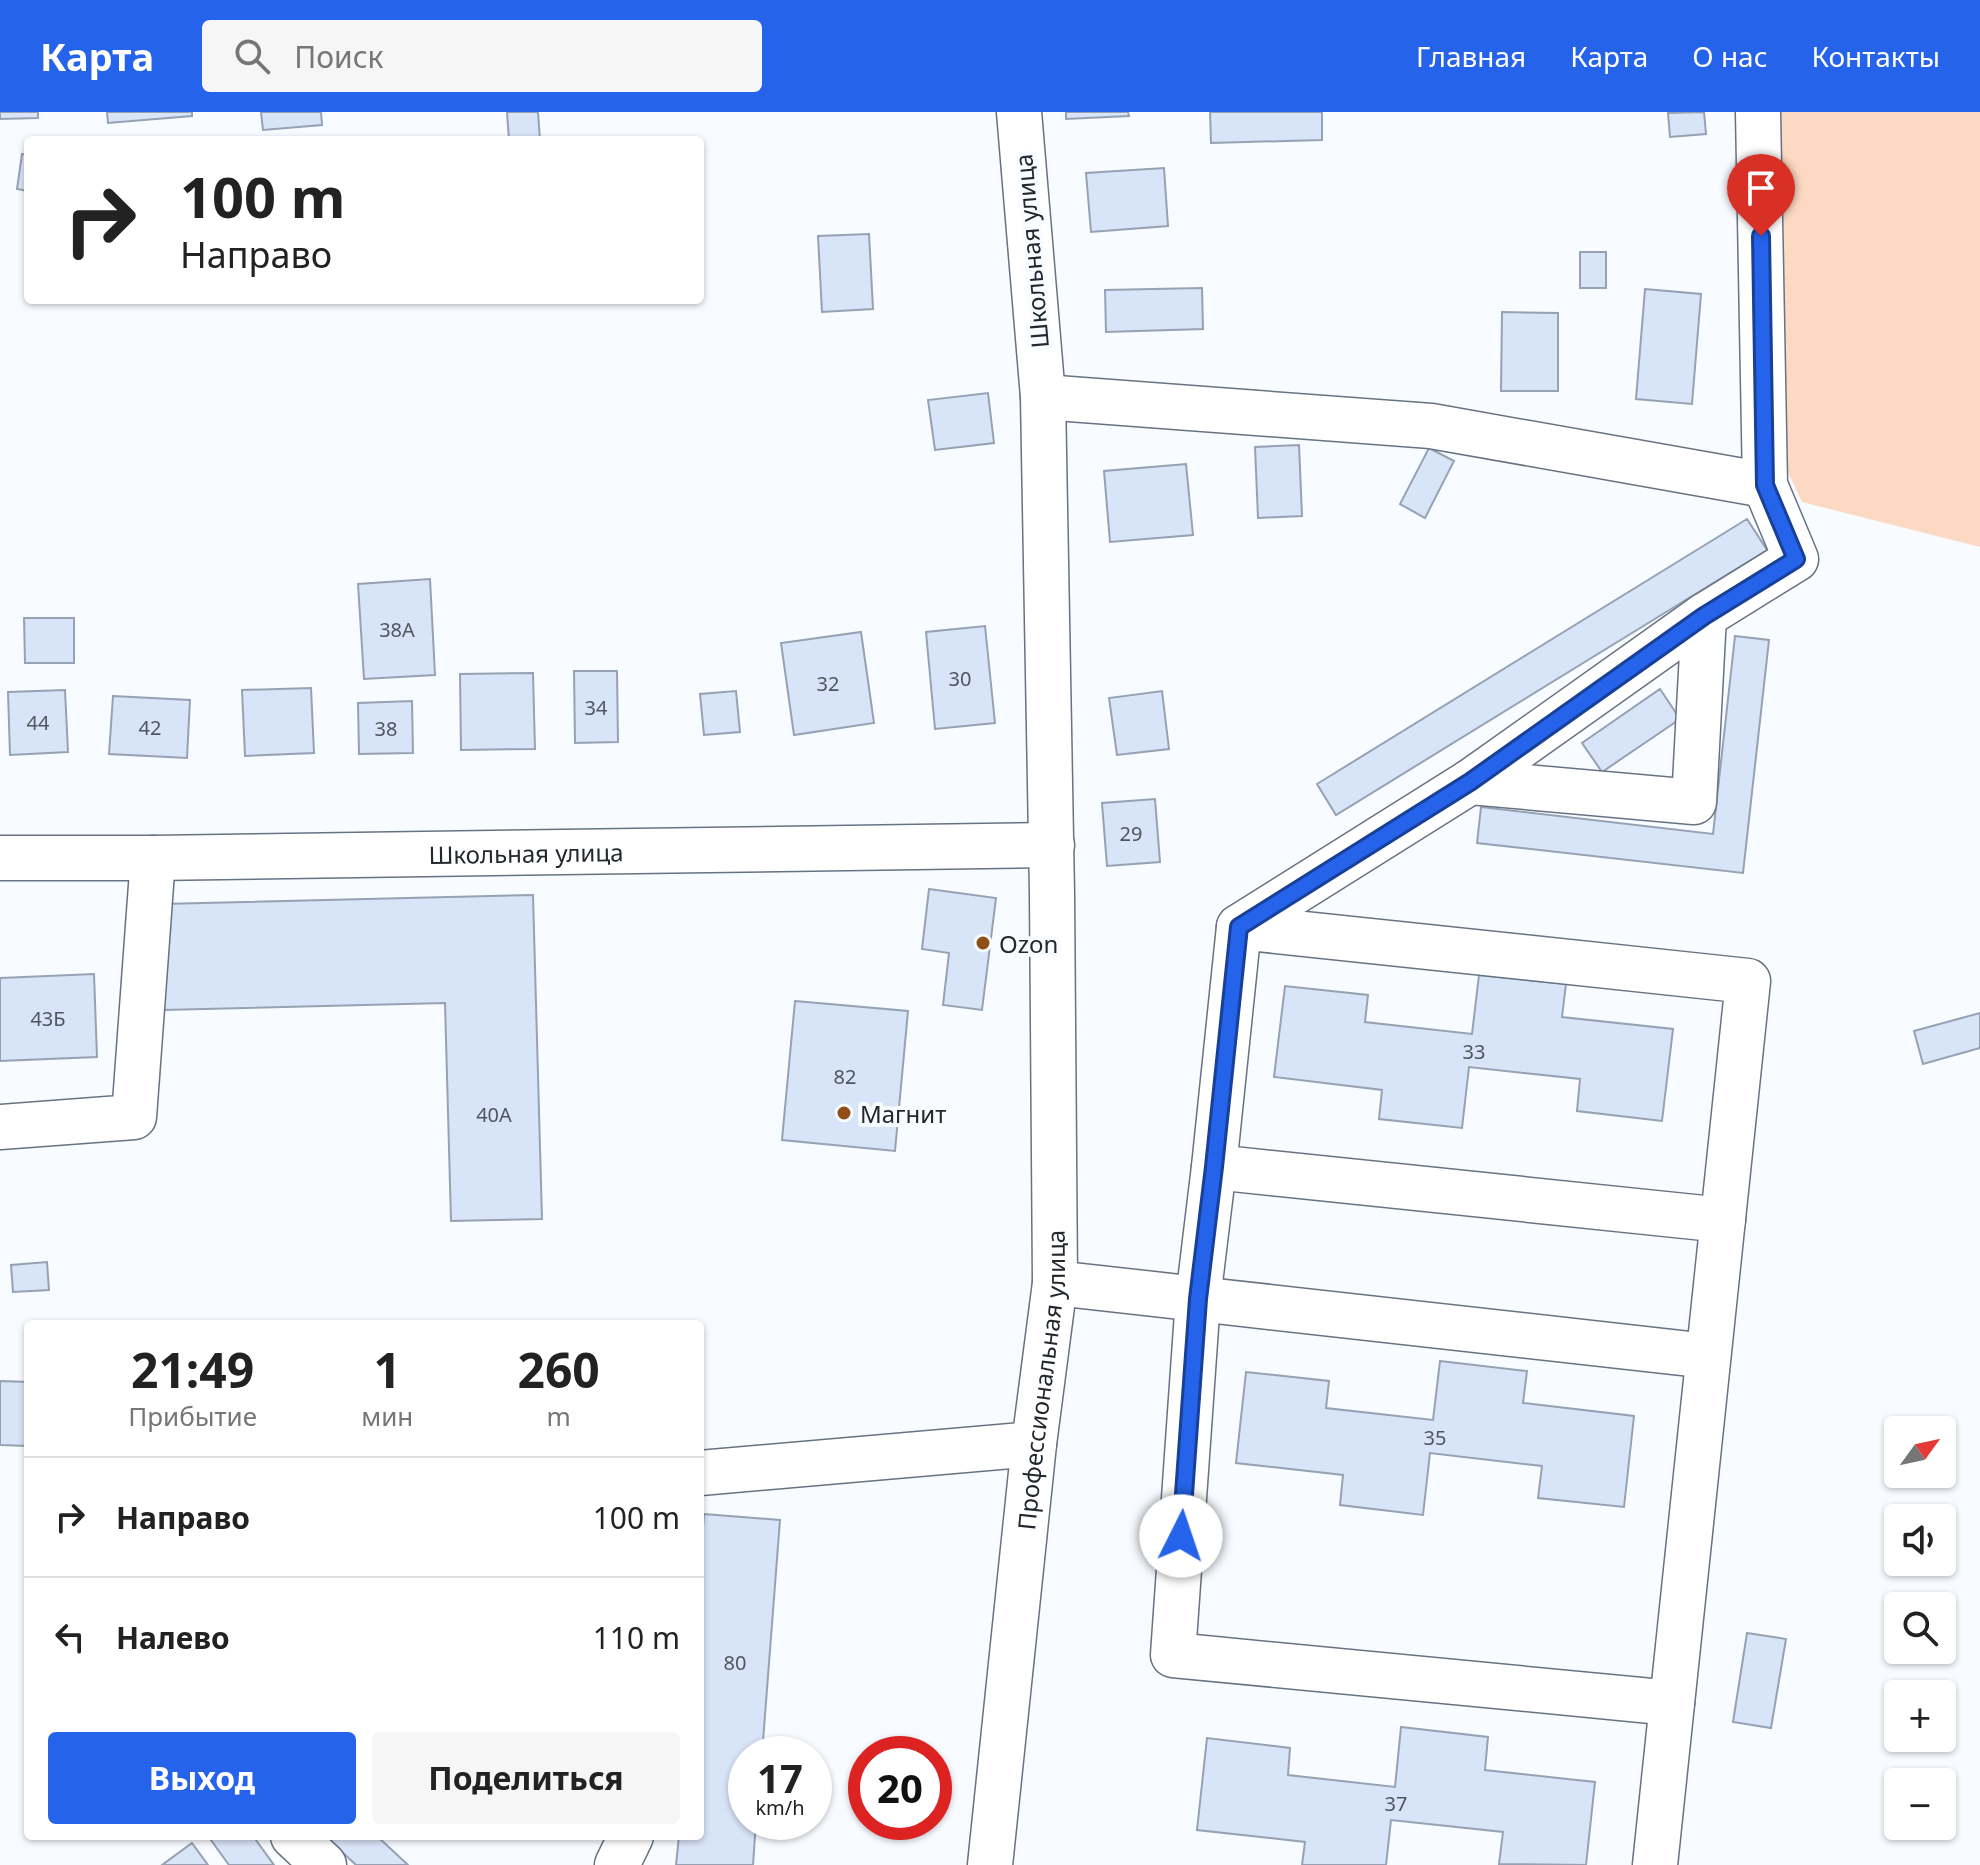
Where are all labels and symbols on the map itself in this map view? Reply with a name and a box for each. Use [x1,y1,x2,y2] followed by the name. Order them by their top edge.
[1006,153,1056,349] street label: Школьная улица
[1727,154,1795,236] pin
[379,616,415,643] house number: 38А
[949,665,971,692] house number: 30
[817,670,839,697] house number: 32
[585,694,608,721] house number: 34
[27,709,50,736] house number: 44
[139,714,161,741] house number: 42
[375,715,397,742] house number: 38
[1120,820,1142,847] house number: 29
[428,835,624,871] street label: Школьная улица
[999,927,1058,960] place label: Ozon
[974,934,992,952] marker: Ozon
[30,1005,66,1032] house number: 43Б
[1463,1038,1485,1065] house number: 33
[834,1063,856,1090] house number: 82
[860,1097,946,1130] place label: Магнит
[476,1101,512,1128] house number: 40А
[835,1104,853,1122] marker: Магнит
[1009,1230,1072,1531] street label: Профессиональная улица
[1884,1416,1956,1488] north arrow
[1424,1424,1446,1451] house number: 35
[1139,1494,1223,1578] position arrow
[724,1649,746,1676] house number: 80
[848,1736,952,1840] speed limit sign: 20
[1385,1790,1407,1817] house number: 37

